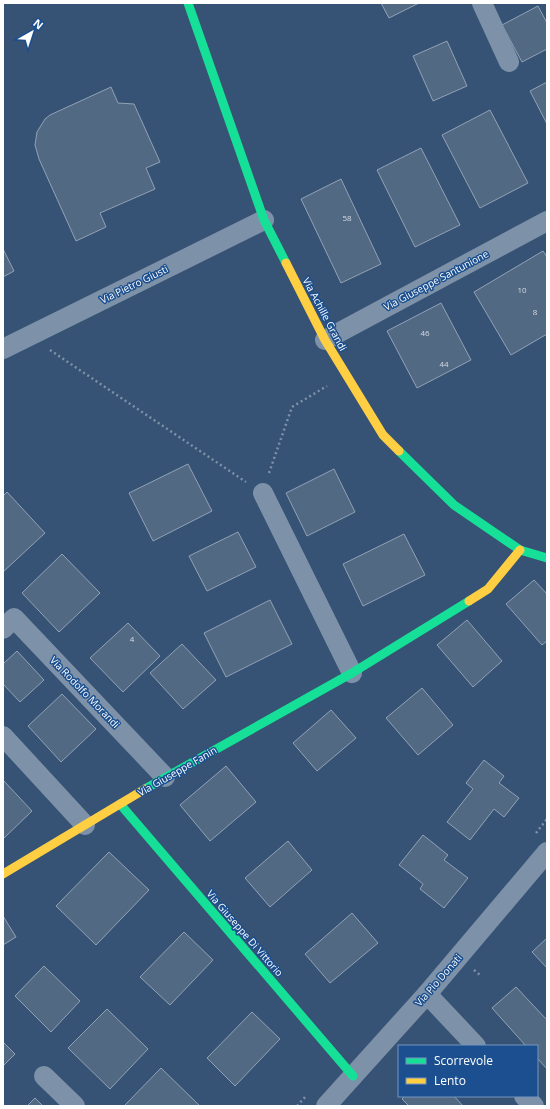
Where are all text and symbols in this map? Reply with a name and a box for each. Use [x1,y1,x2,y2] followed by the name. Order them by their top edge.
[12,12,52,52] north arrow
[30,15,47,32] text: N
[342,212,352,223] house number: 58
[381,246,491,314] street label: Via Giuseppe Santunione
[98,262,170,306] street label: Via Pietro Giusti
[300,275,350,353] street label: Via Achille Grandi
[517,284,527,295] house number: 10
[533,306,538,317] house number: 8
[420,327,430,338] house number: 46
[439,358,449,369] house number: 44
[130,633,135,644] house number: 4
[47,653,123,731] street label: Via Rodolfo Morandi
[135,743,219,799] street label: Via Giuseppe Fanin
[204,887,286,979] street label: Via Giuseppe Di Vittorio
[411,951,465,1009] street label: Via Pio Donati
[398,1045,538,1097] legend
[434,1052,493,1069] text: Scorrevole
[434,1072,466,1089] text: Lento

